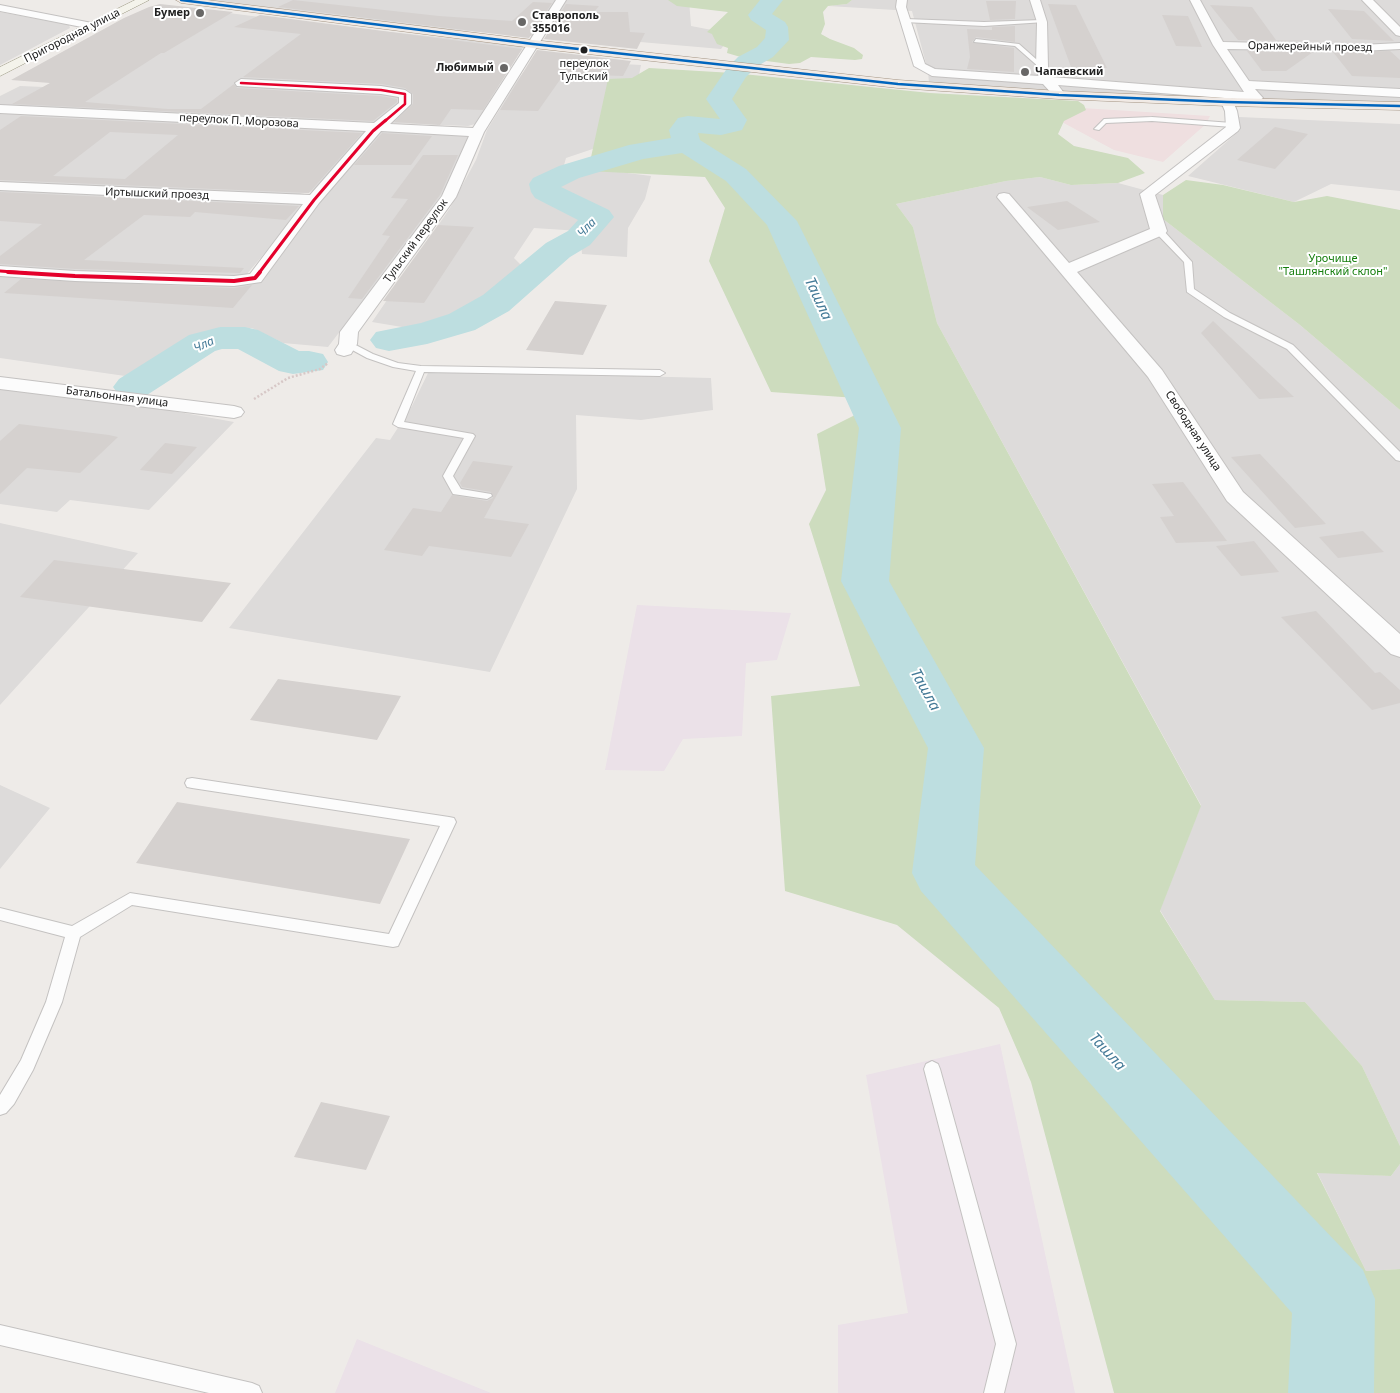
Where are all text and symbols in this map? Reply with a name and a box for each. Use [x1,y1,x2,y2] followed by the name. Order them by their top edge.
[22,6,122,66] street label: Пригородная улица
[154,6,190,20] place label: Бумер
[194,7,206,19] marker: Бумер
[532,9,599,35] place label: Ставрополь 355016
[516,16,528,28] marker: Ставрополь 355016
[1248,39,1372,55] street label: Оранжерейный проезд
[579,45,589,55] marker: переулок Тульский
[559,57,609,83] place label: переулок Тульский
[436,61,494,75] place label: Любимый
[498,62,510,74] marker: Любимый
[1035,65,1104,79] place label: Чапаевский
[1019,66,1031,78] marker: Чапаевский
[179,111,299,131] street label: переулок П. Морозова
[105,186,209,202] street label: Иртышский проезд
[381,197,451,285] street label: Тульский переулок
[575,215,599,241] water label: Чла
[1278,252,1388,278] park label: Урочище "Ташлянский склон"
[800,275,836,323] water label: Ташла
[191,334,217,356] water label: Чла
[65,384,169,410] street label: Батальонная улица
[1162,389,1224,473] street label: Свободная улица
[906,666,944,714] water label: Ташла
[1085,1029,1129,1075] water label: Ташла

